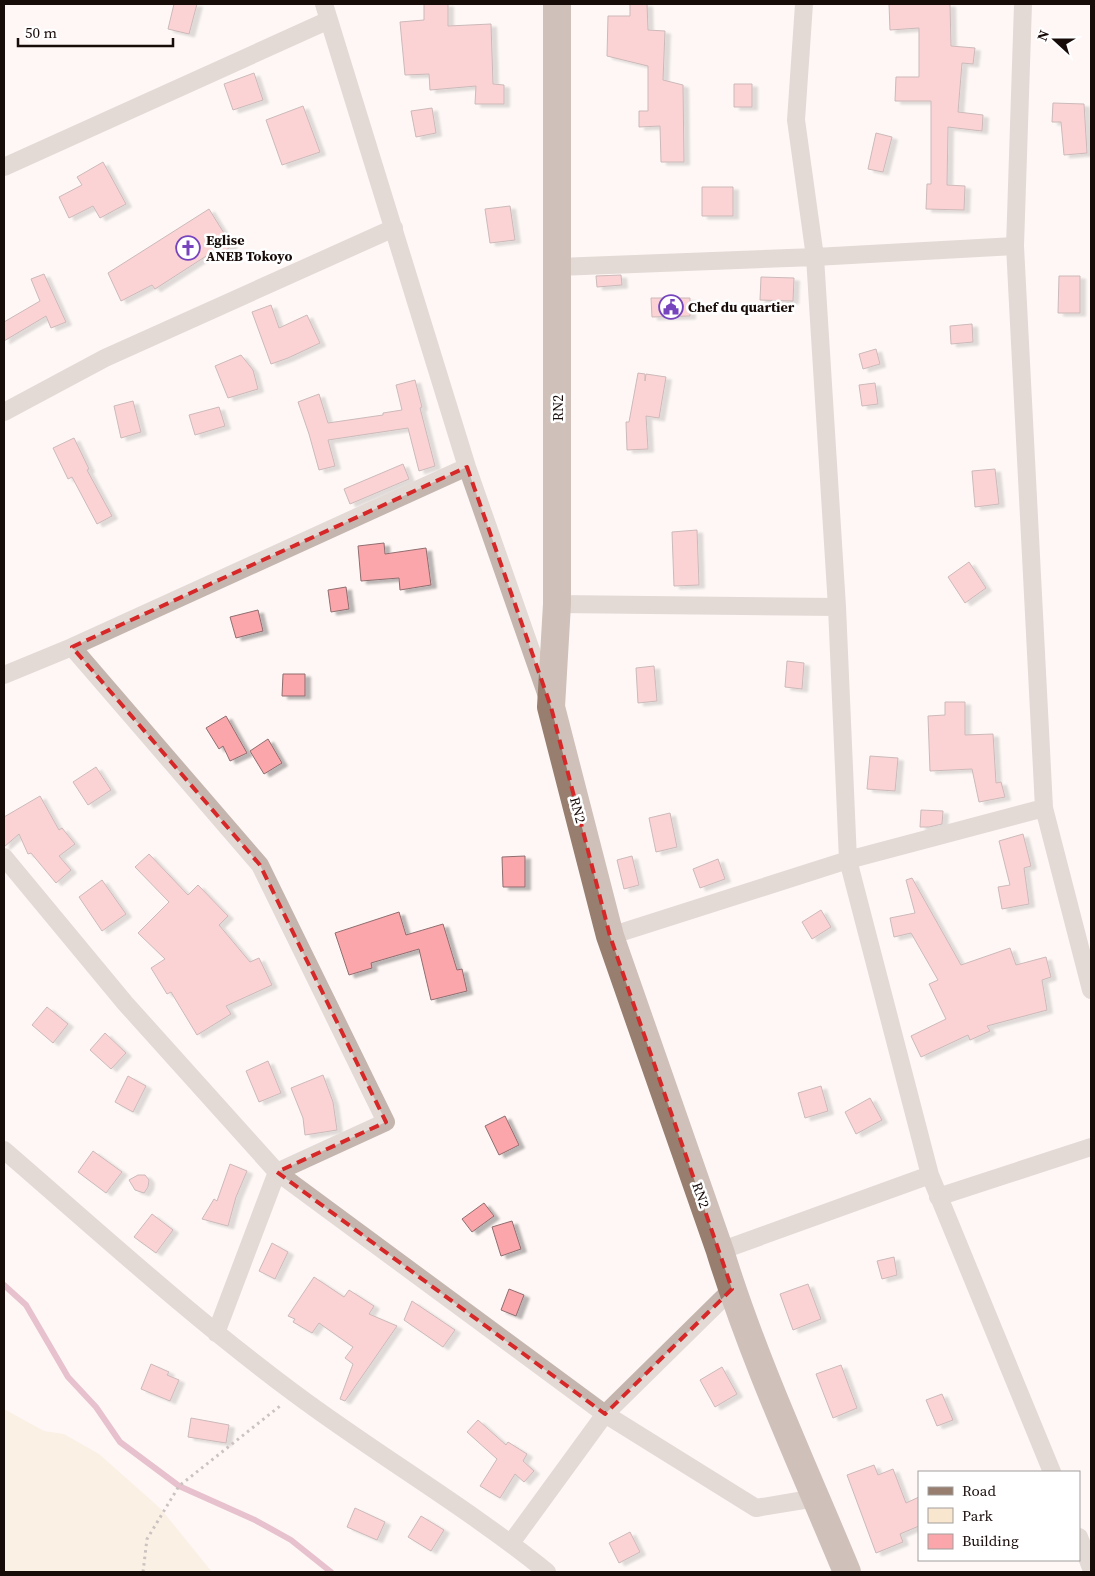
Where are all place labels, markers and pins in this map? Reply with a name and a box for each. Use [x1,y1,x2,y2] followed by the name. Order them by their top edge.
[206,230,292,266] place label: Eglise ANEB Tokoyo
[175,235,201,261] church icon: Eglise ANEB Tokoyo
[658,294,684,320] public building icon: Chef du quartier
[688,297,795,317] place label: Chef du quartier

